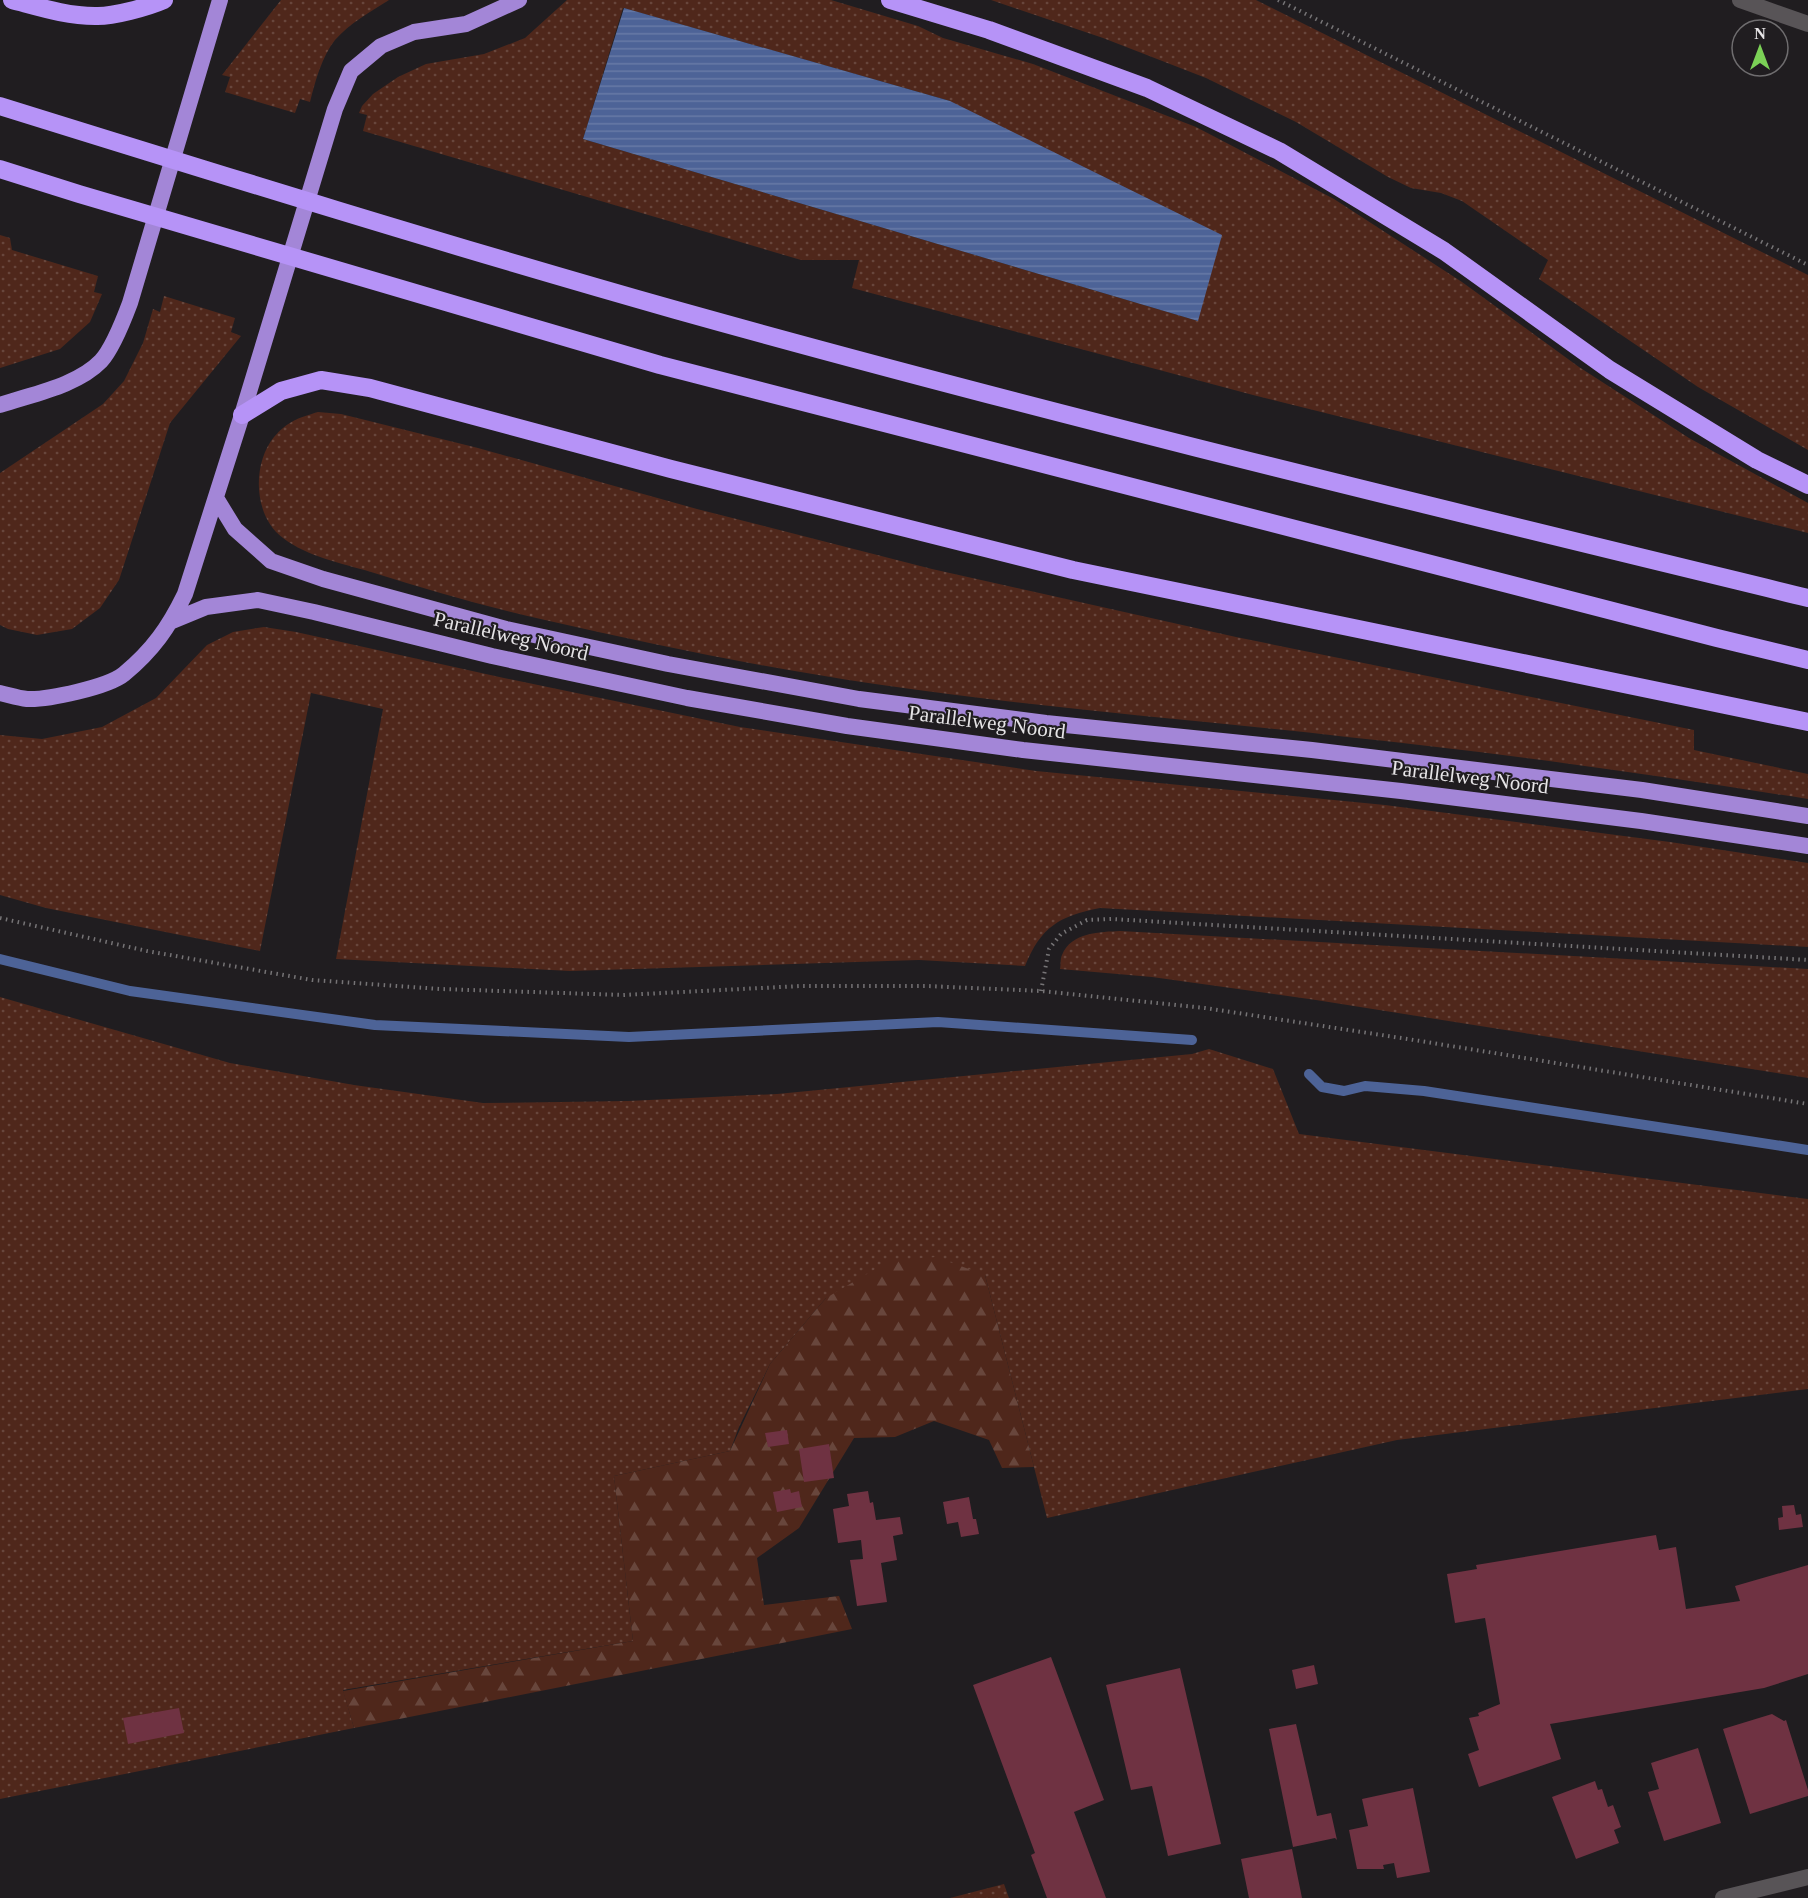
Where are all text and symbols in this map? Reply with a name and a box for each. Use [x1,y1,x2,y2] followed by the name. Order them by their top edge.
[1730,18,1790,78] north arrow
[1754,25,1766,42] text: N
[431,607,591,666] street label: Parallelweg Noord
[907,700,1067,744] street label: Parallelweg Noord
[1390,755,1550,799] street label: Parallelweg Noord

